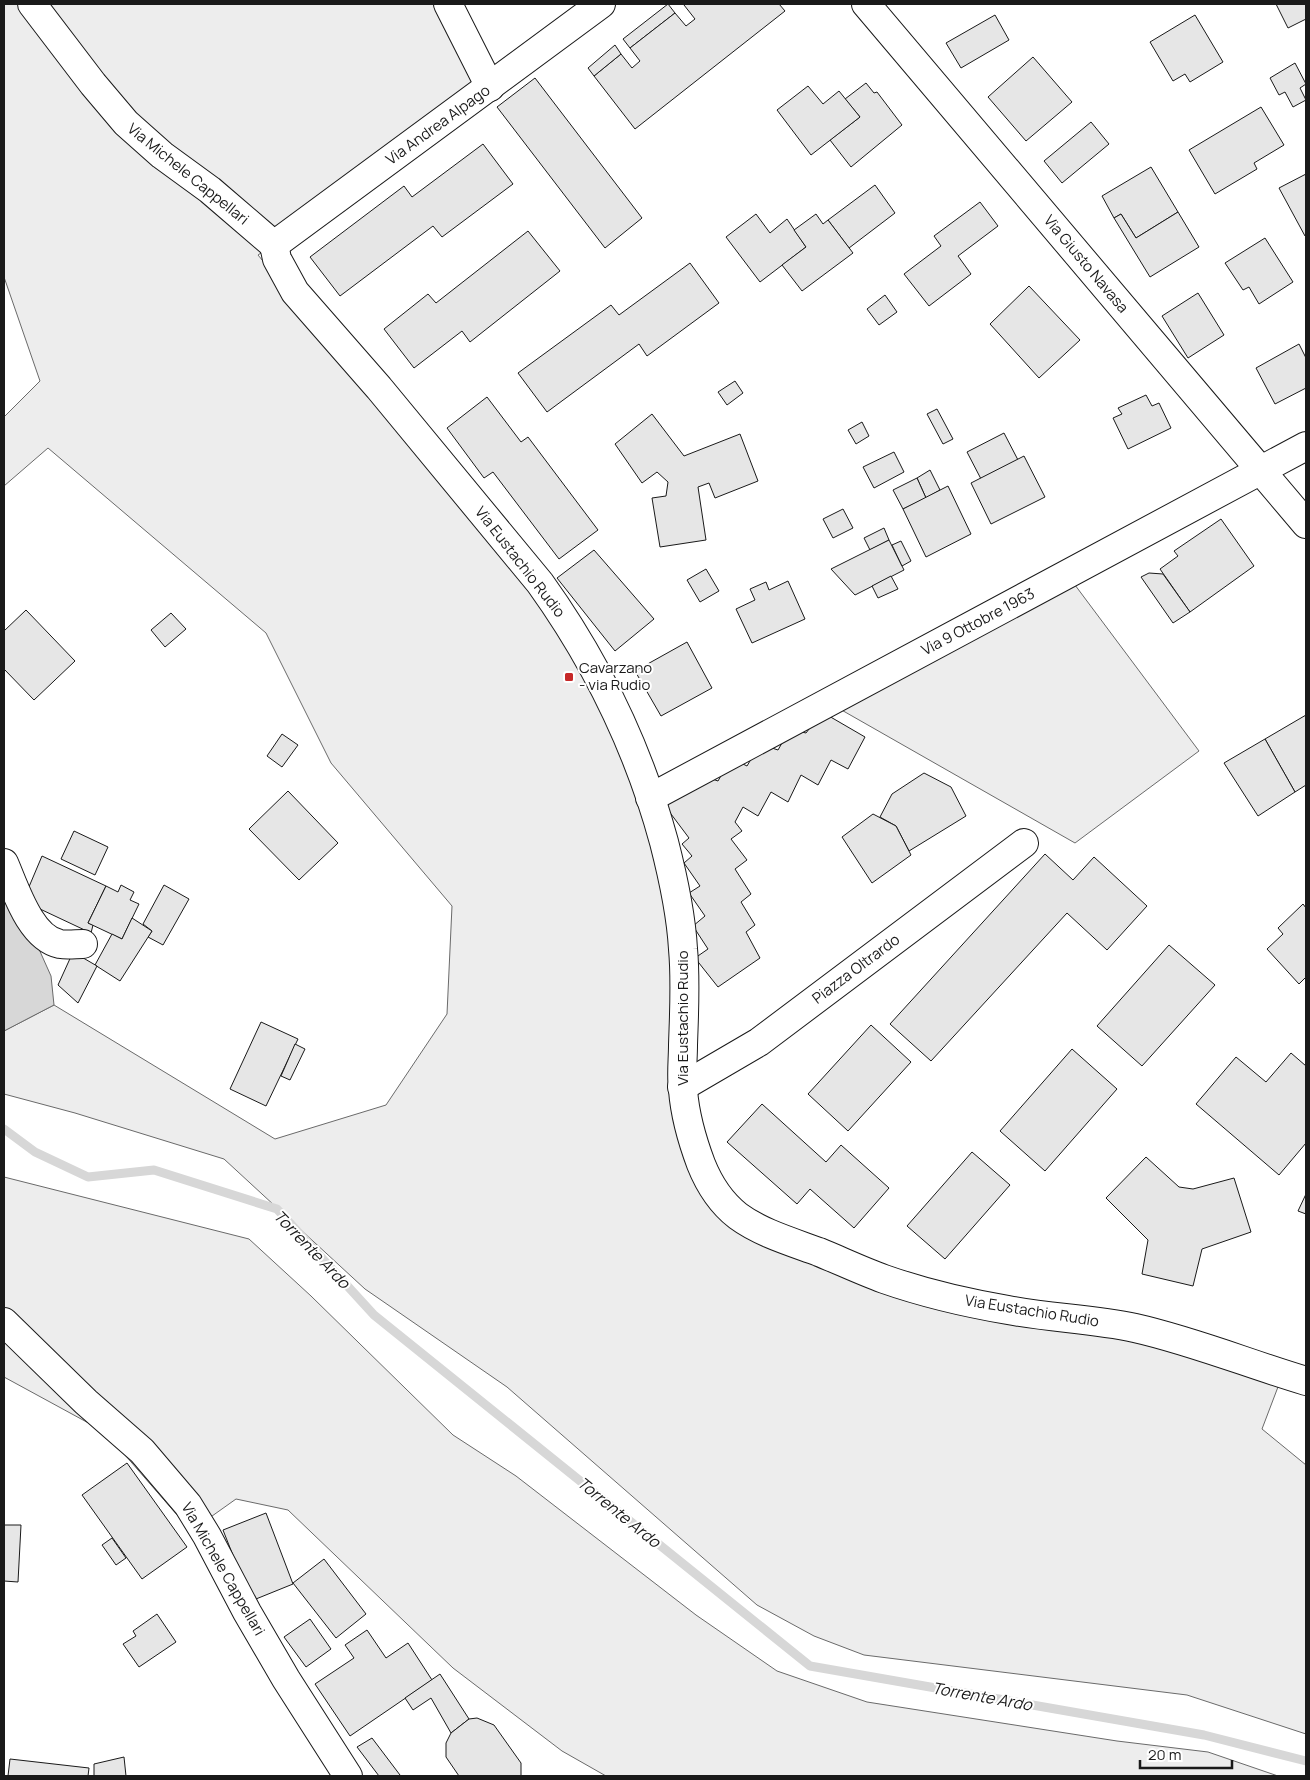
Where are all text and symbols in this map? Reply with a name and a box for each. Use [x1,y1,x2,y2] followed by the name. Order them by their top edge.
[381,80,494,170] street label: Via Andrea Alpago
[123,118,254,229] street label: Via Michele Cappellari
[1039,210,1134,317] street label: Via Giusto Navasa
[470,502,570,622] street label: Via Eustachio Rudio
[917,583,1038,660] street label: Via 9 Ottobre 1963
[579,657,652,695] place label: Cavarzano - via Rudio
[563,671,575,683] marker: Cavarzano - via Rudio
[808,929,904,1008] street label: Piazza Oltrardo
[672,950,693,1086] street label: Via Eustachio Rudio
[269,1205,356,1294] water label: Torrente Ardo
[964,1290,1101,1331] street label: Via Eustachio Rudio
[573,1472,666,1553] water label: Torrente Ardo
[177,1498,270,1639] street label: Via Michele Cappellari
[930,1676,1035,1716] water label: Torrente Ardo
[1140,1738,1232,1770] scale bar
[1148,1744,1181,1765] text: 20 m

